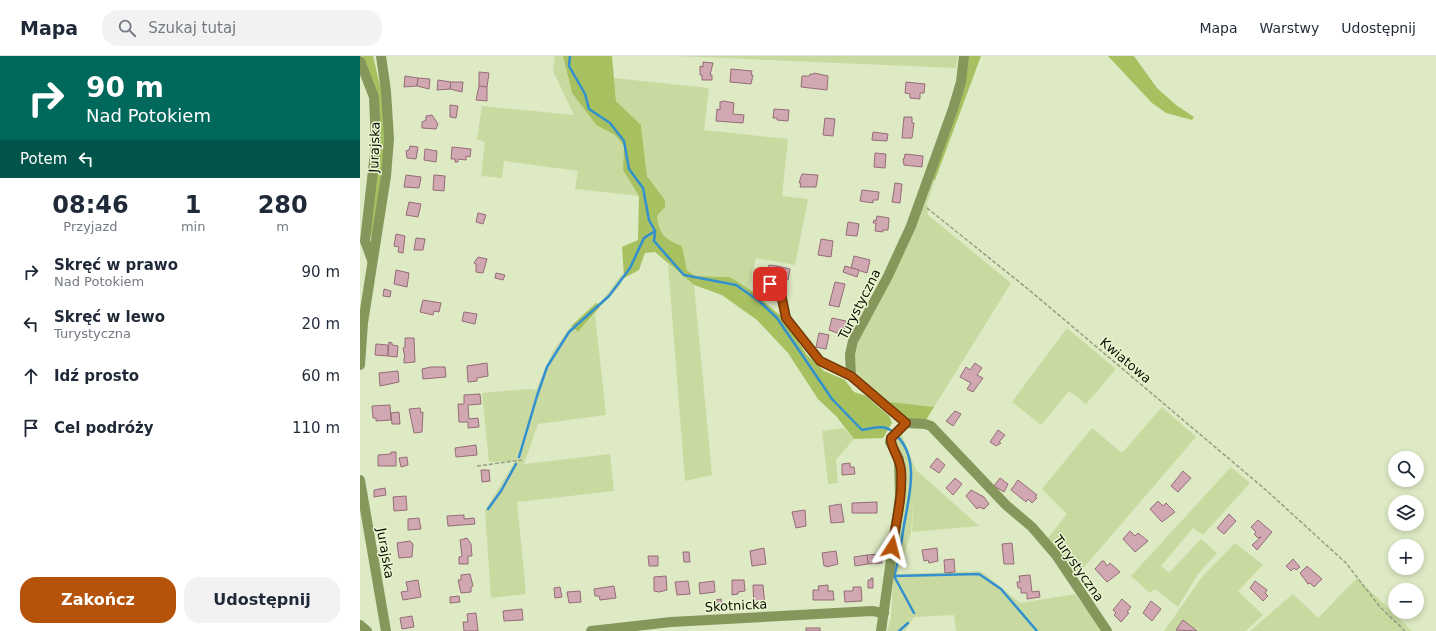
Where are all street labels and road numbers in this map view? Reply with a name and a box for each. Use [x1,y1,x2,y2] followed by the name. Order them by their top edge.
[366,121,383,174] street label: Jurajska
[835,267,884,343] street label: Turystyczna
[1097,335,1154,386] street label: Kwiatowa
[374,526,397,580] street label: Jurajska
[1050,532,1107,604] street label: Turystyczna
[704,596,768,615] street label: Skotnicka

